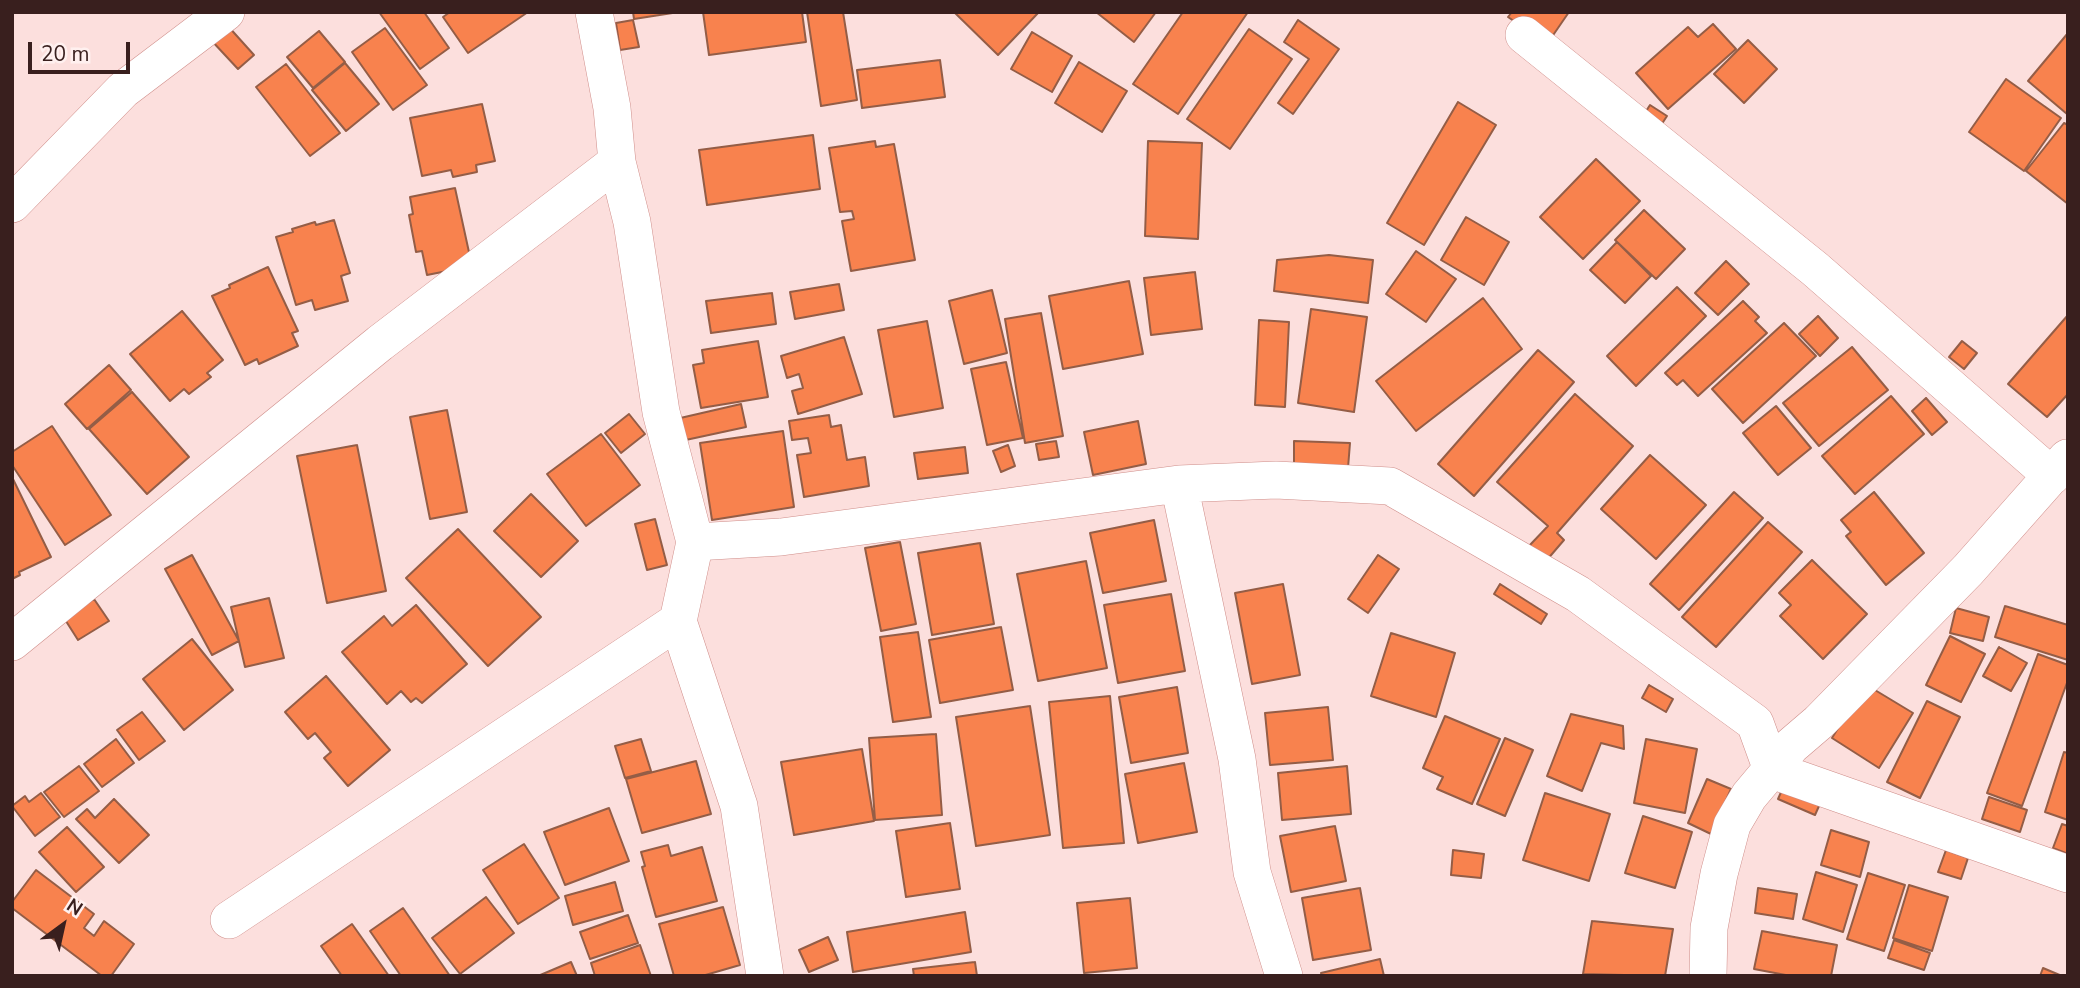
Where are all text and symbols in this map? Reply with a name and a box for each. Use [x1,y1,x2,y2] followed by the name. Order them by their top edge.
[32,28,133,72] scale bar
[41,40,90,68] text: 20 m
[28,890,98,960] north arrow
[61,893,87,922] text: N

